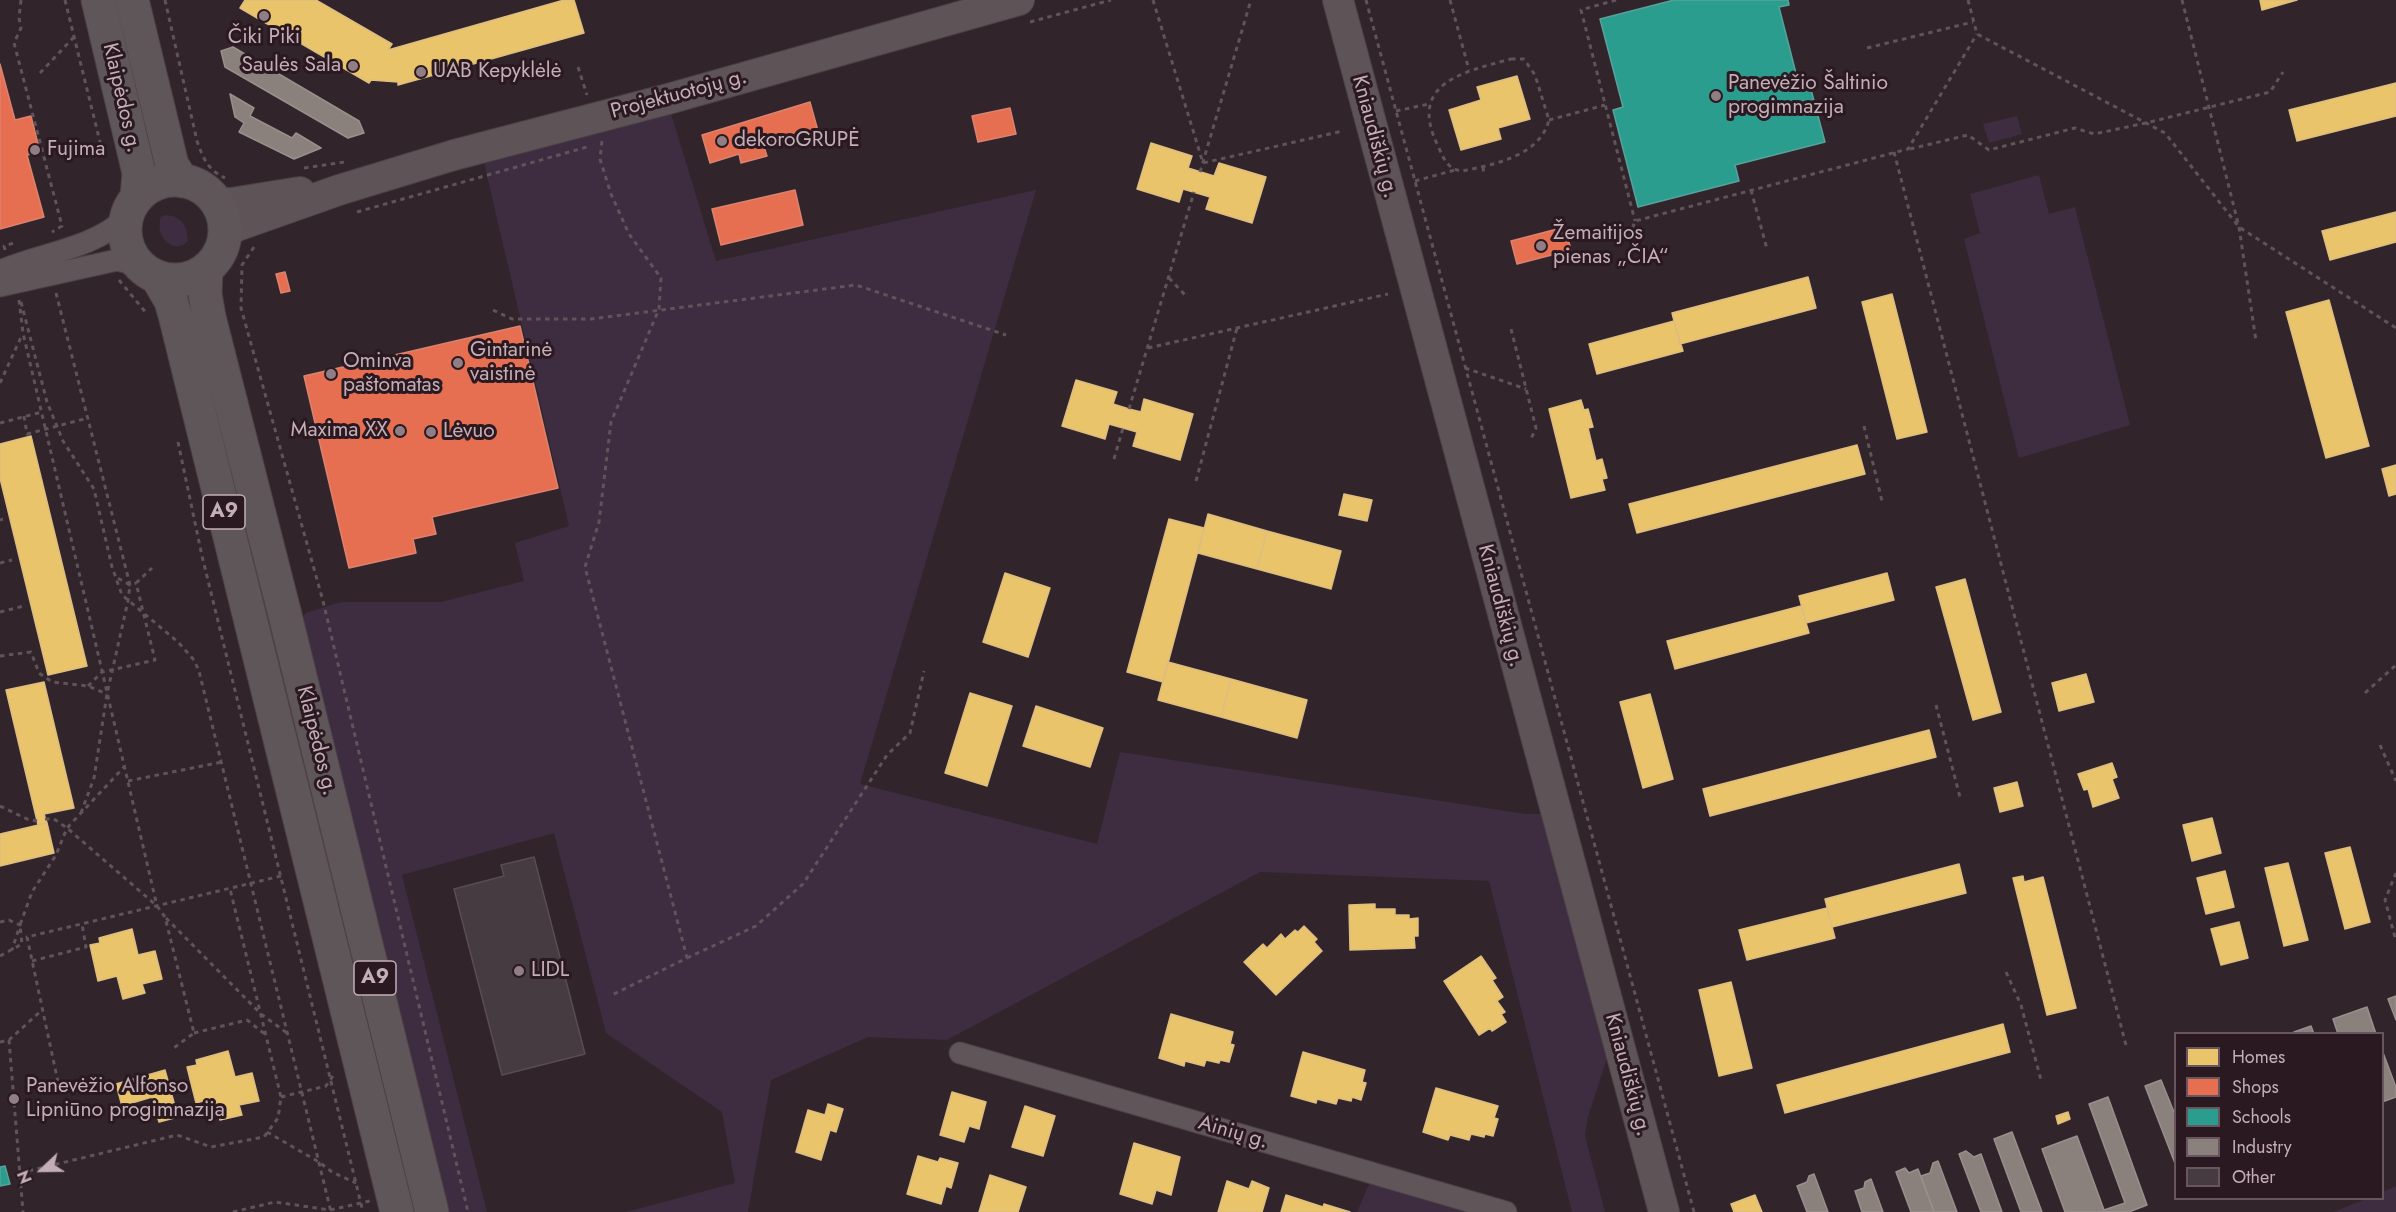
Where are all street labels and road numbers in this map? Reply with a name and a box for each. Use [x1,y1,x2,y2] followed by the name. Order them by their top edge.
[96,41,146,155] street label: Klaipėdos g.
[608,65,750,125] street label: Projektuotojų g.
[1346,73,1402,201] street label: Kniaudiškių g.
[203,495,245,529] road number: A9
[1472,542,1528,670] street label: Kniaudiškių g.
[290,684,342,798] street label: Klaipėdos g.
[354,961,396,995] road number: A9
[1599,1011,1655,1139] street label: Kniaudiškių g.
[1195,1111,1271,1155] street label: Ainių g.

